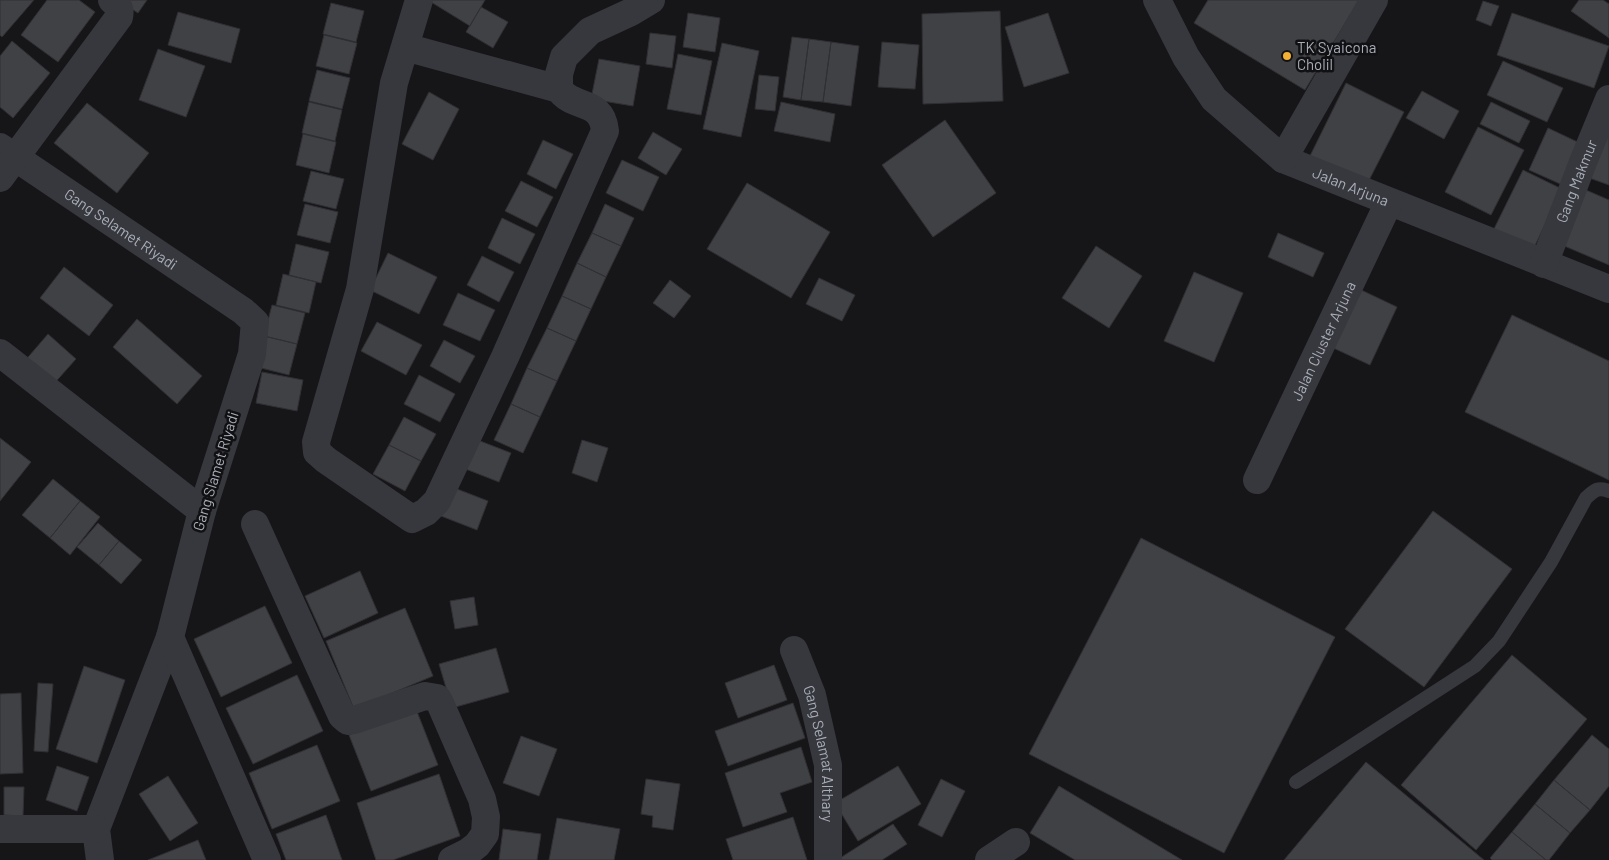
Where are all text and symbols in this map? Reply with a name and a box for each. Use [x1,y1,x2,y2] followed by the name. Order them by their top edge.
[1297,38,1376,73] place label: TK Syaicona Cholil
[1281,50,1293,62] marker: TK Syaicona Cholil
[1552,136,1601,225] street label: Gang Makmur
[1310,163,1392,209] street label: Jalan Arjuna
[61,184,181,273] street label: Gang Selamet Riyadi
[1287,278,1359,404] street label: Jalan Cluster Arjuna
[188,409,242,533] street label: Gang Slamet Riyadi
[800,682,837,822] street label: Gang Selamat Althary

